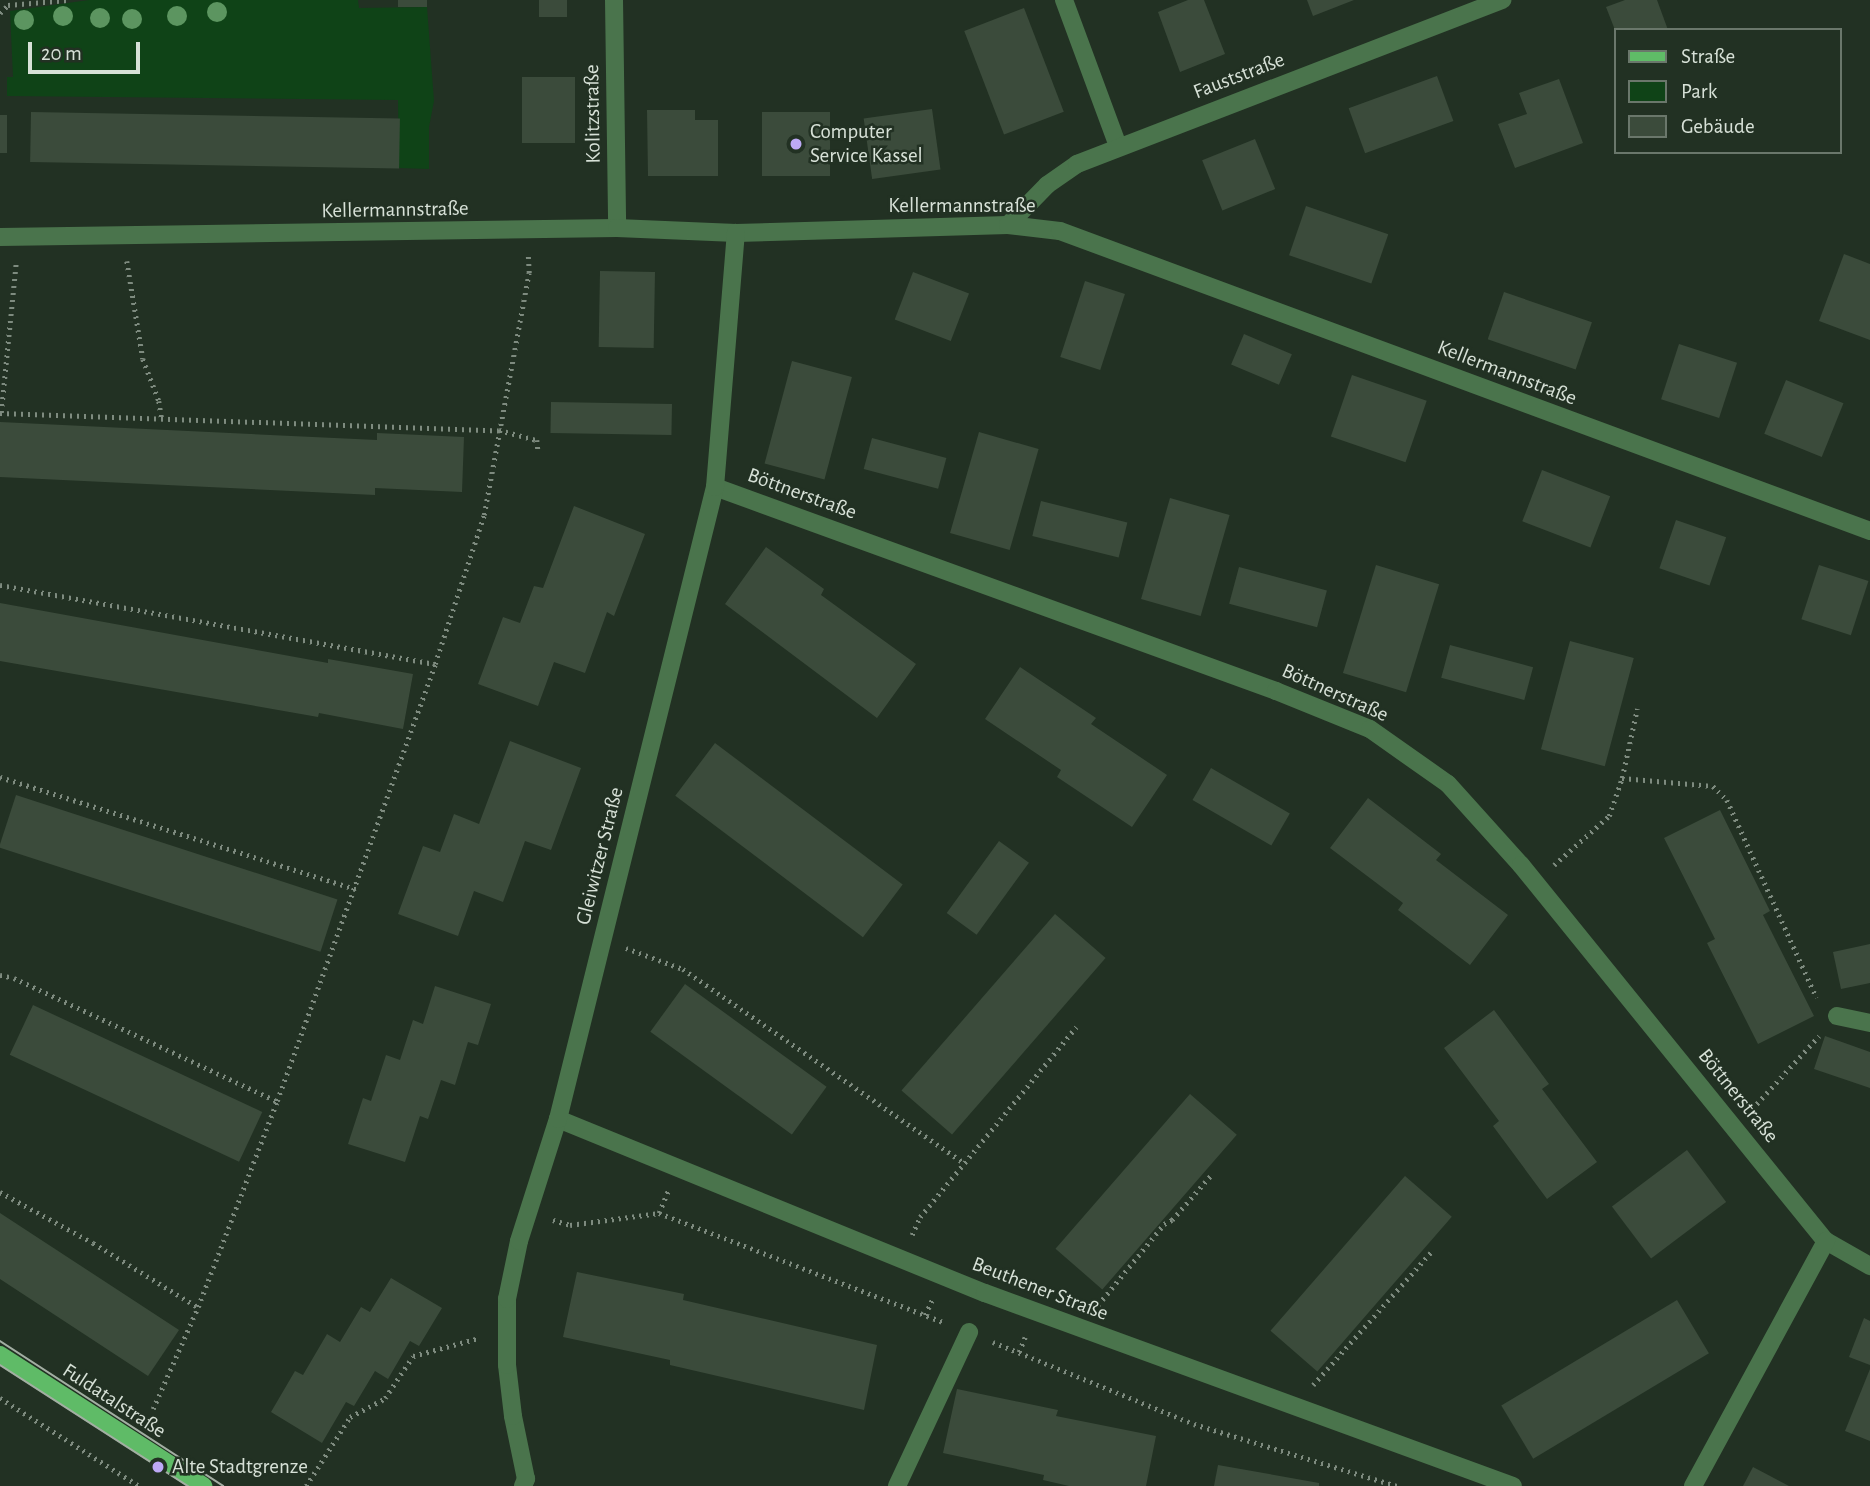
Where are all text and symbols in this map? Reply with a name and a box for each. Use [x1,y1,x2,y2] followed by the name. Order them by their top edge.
[32,28,144,72] scale bar
[1615,28,1842,154] legend
[41,43,82,64] text: 20 m
[1681,46,1735,67] text: Straße
[1190,47,1288,105] street label: Fauststraße
[580,64,606,164] street label: Kolitzstraße
[1681,81,1717,102] text: Park
[1681,116,1755,137] text: Gebäude
[810,119,923,169] place label: Computer Service Kassel
[788,136,804,152] marker: Computer Service Kassel
[888,193,1036,219] street label: Kellermannstraße
[321,196,469,224] street label: Kellermannstraße
[1434,335,1580,411] street label: Kellermannstraße
[744,463,860,525] street label: Böttnerstraße
[1278,658,1392,728] street label: Böttnerstraße
[571,785,629,927] street label: Gleiwitzer Straße
[1692,1044,1784,1148] street label: Böttnerstraße
[968,1251,1112,1327] street label: Beuthener Straße
[58,1358,170,1444] street label: Fuldatalstraße
[172,1454,308,1480] place label: Alte Stadtgrenze
[150,1459,166,1475] marker: Alte Stadtgrenze

